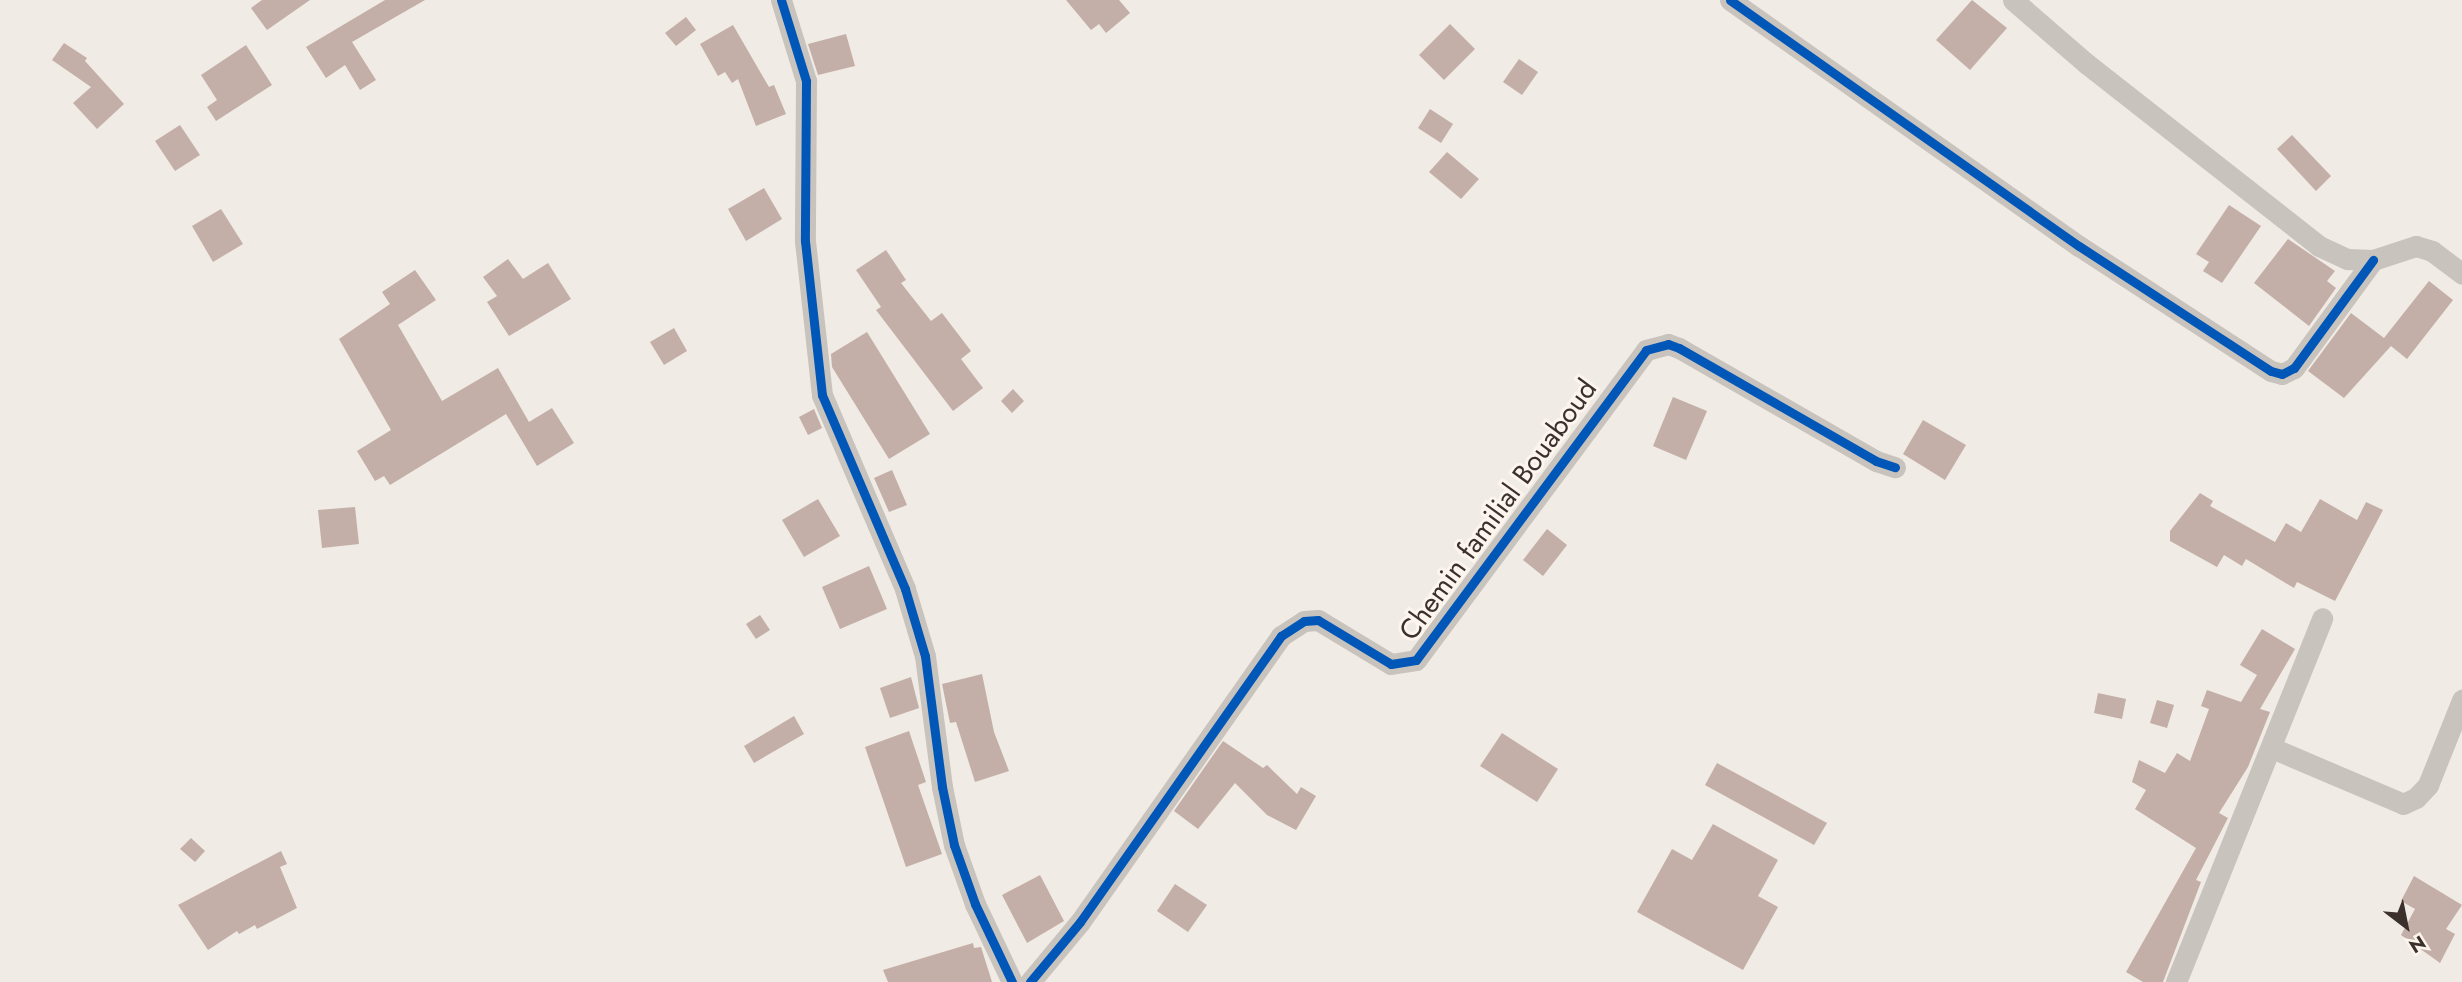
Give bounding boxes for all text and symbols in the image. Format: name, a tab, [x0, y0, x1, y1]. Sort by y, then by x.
street label: Chemin familial Bouaboud	[1392, 373, 1604, 647]
north arrow	[2371, 891, 2441, 961]
text: N	[2404, 929, 2431, 960]

